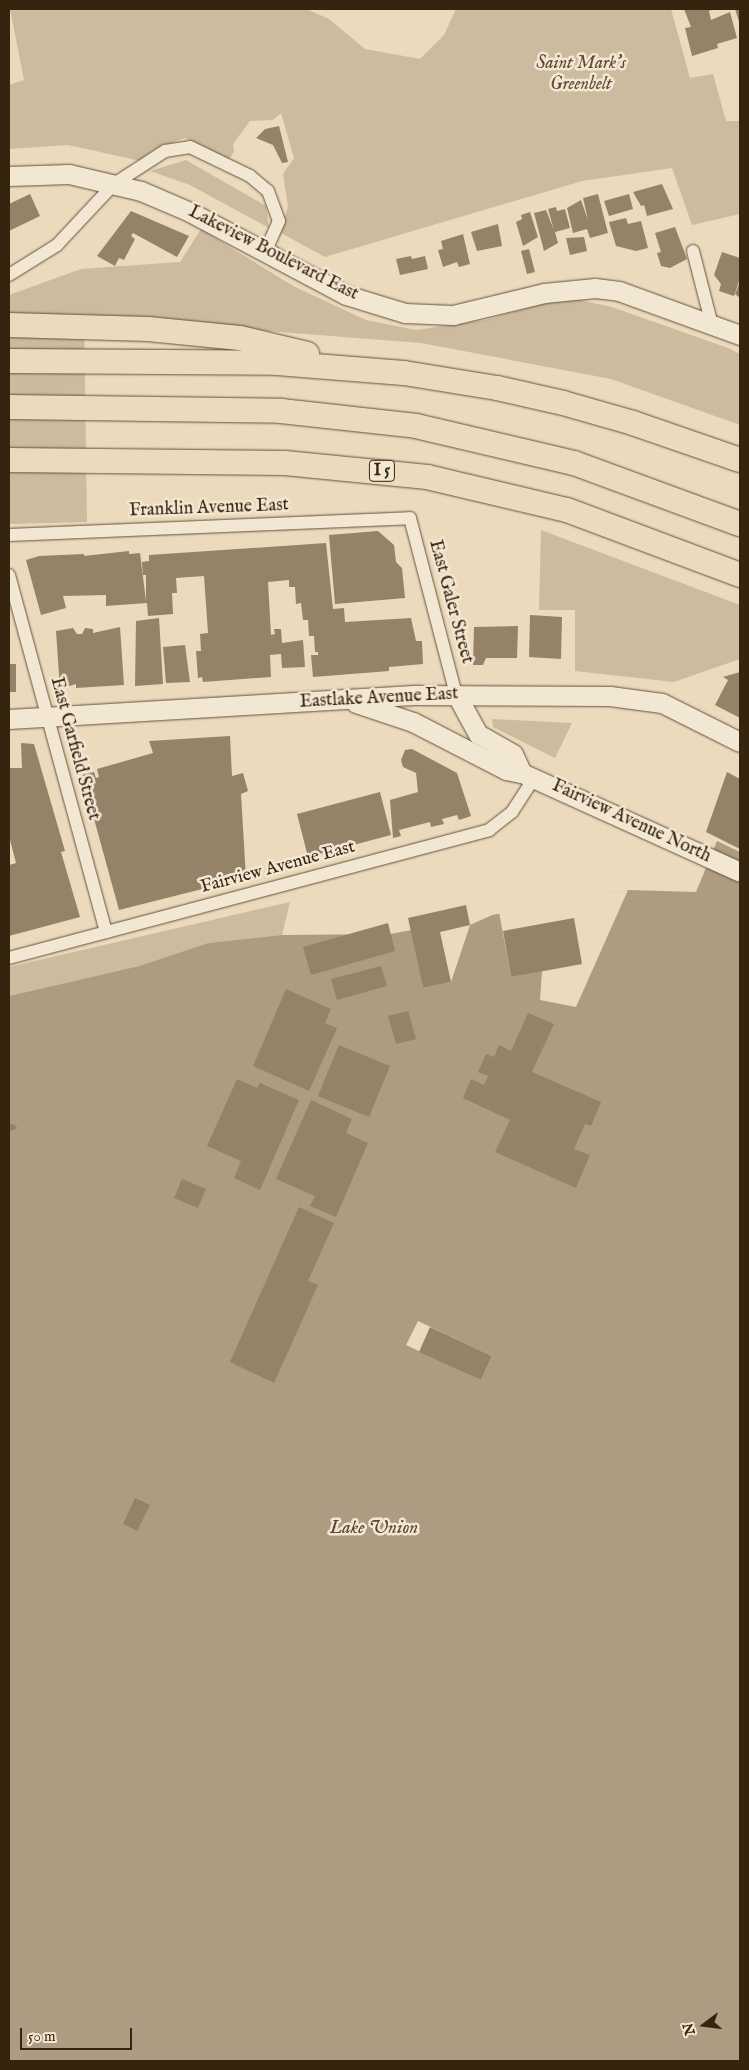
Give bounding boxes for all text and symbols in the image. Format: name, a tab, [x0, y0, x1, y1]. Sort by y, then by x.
park label: Saint Mark's Greenbelt	[536, 54, 626, 96]
street label: Lakeview Boulevard East	[184, 202, 362, 306]
road number: I 5	[368, 458, 396, 484]
street label: Franklin Avenue East	[129, 495, 289, 523]
street label: East Galer Street	[423, 538, 477, 666]
street label: East Garfield Street	[45, 675, 103, 823]
street label: Eastlake Avenue East	[299, 684, 459, 714]
street label: Fairview Avenue North	[548, 776, 714, 868]
street label: Fairview Avenue East	[199, 837, 357, 899]
water label: Lake Union	[330, 1518, 418, 1540]
north arrow	[679, 2000, 729, 2050]
scale bar	[22, 2018, 135, 2050]
text: N	[679, 2021, 700, 2037]
text: 50 m	[28, 2027, 56, 2046]

